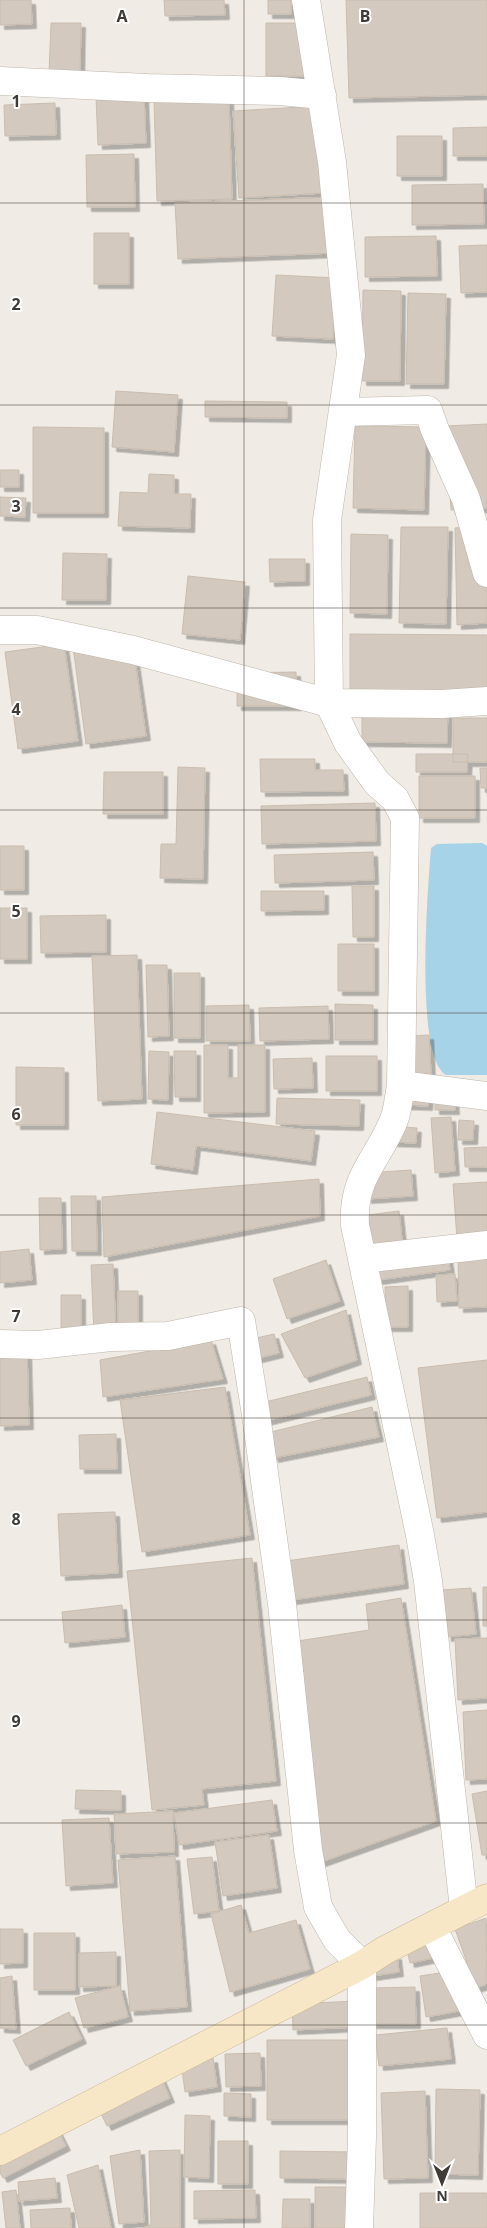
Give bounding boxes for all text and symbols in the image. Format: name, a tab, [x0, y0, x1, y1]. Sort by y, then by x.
text: A	[116, 5, 128, 27]
text: B	[360, 5, 370, 27]
text: 1	[11, 90, 21, 112]
text: 2	[11, 293, 21, 315]
text: 3	[11, 495, 21, 517]
text: 4	[11, 698, 21, 720]
text: 5	[11, 900, 21, 922]
text: 6	[11, 1103, 21, 1125]
text: 7	[11, 1305, 21, 1327]
text: 8	[11, 1508, 21, 1530]
text: 9	[11, 1710, 21, 1732]
north arrow	[417, 2158, 467, 2208]
text: N	[436, 2187, 448, 2206]

